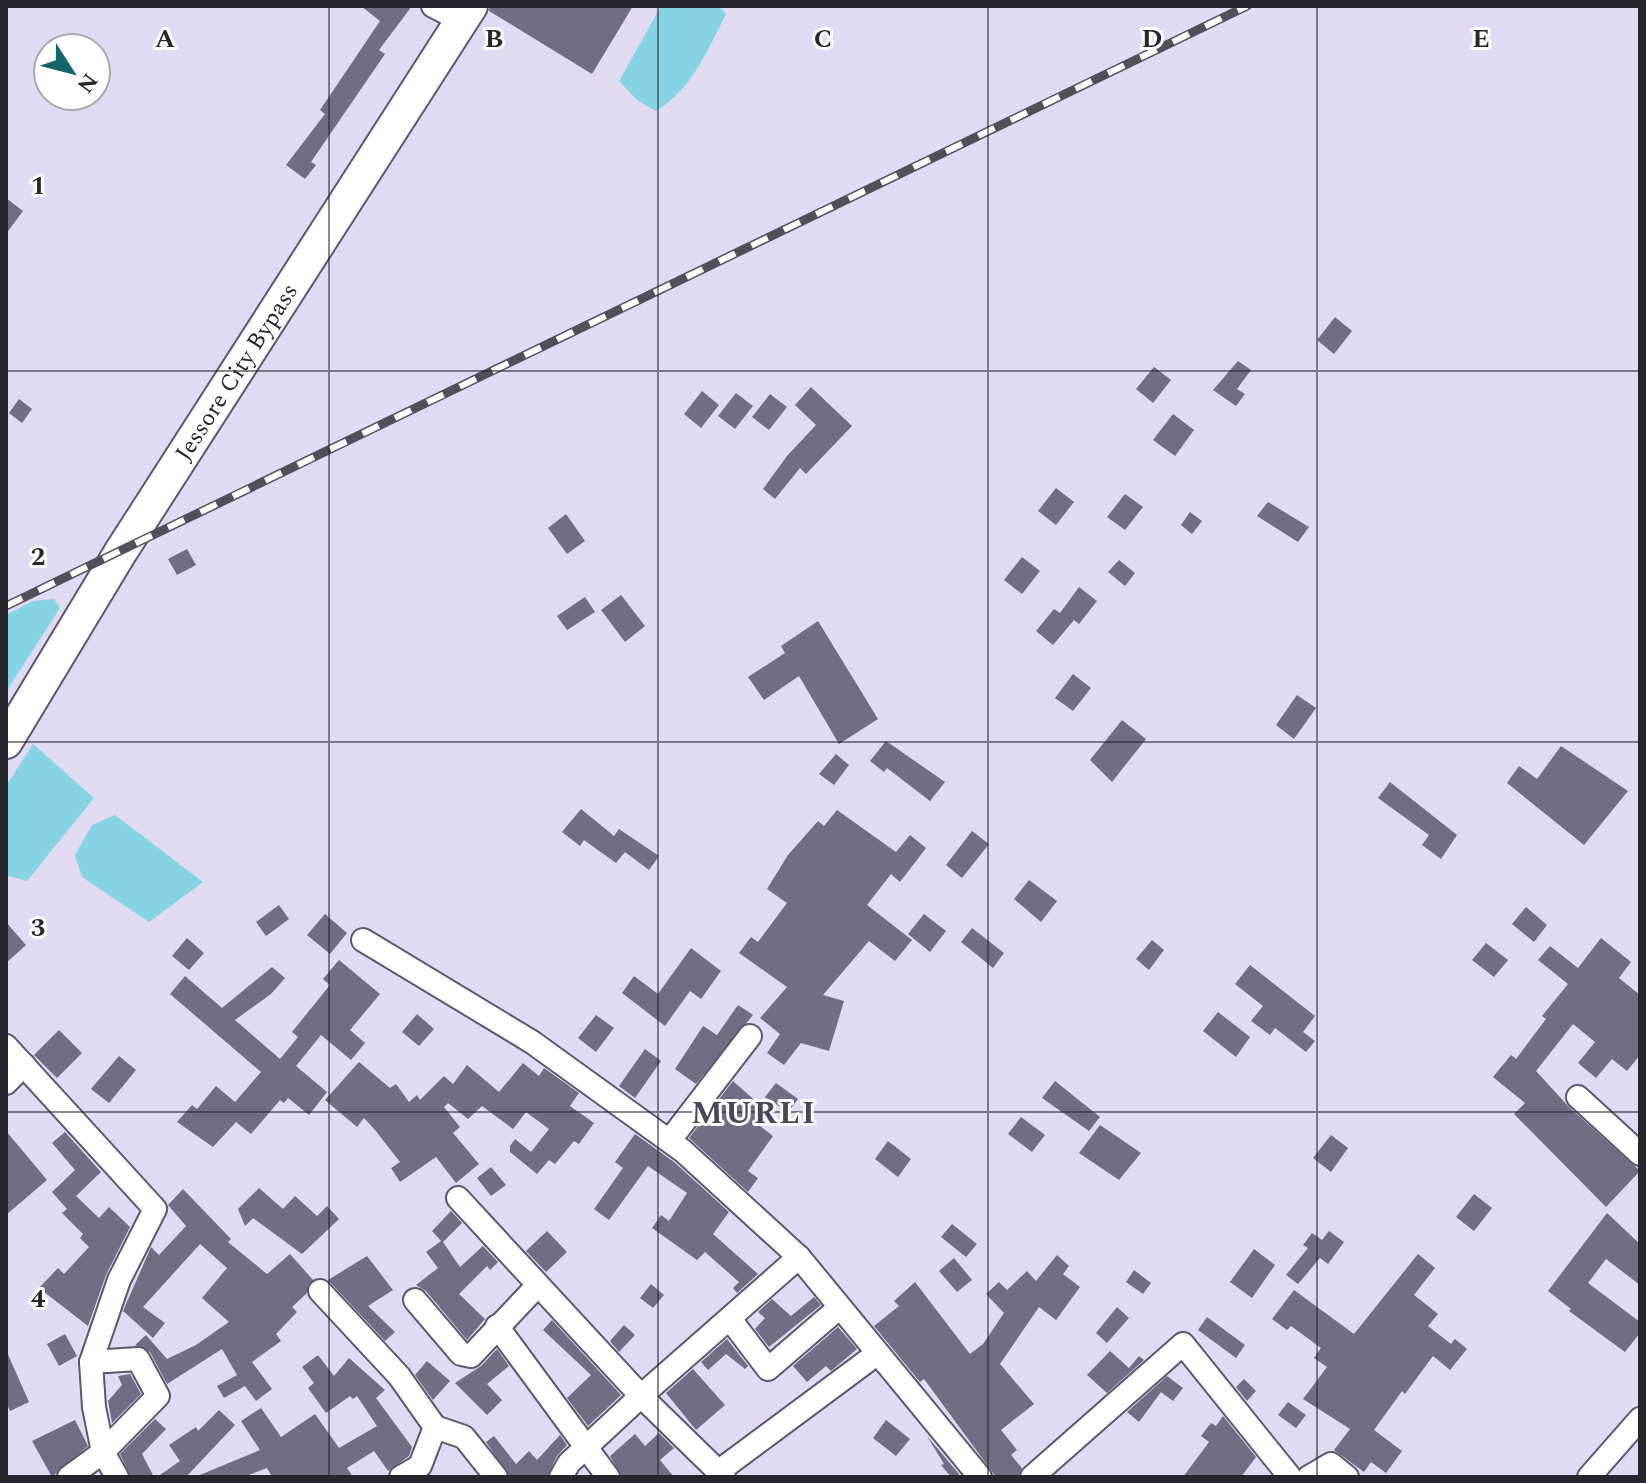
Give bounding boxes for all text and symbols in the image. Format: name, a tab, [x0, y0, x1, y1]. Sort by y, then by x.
text: A	[155, 19, 175, 59]
text: B	[485, 19, 503, 59]
text: C	[814, 19, 832, 59]
text: D	[1142, 19, 1162, 59]
text: E	[1472, 19, 1490, 59]
north arrow	[32, 32, 112, 112]
text: N	[68, 66, 106, 100]
text: 1	[31, 166, 45, 206]
street label: Jessore City Bypass	[166, 276, 308, 469]
text: 2	[31, 537, 45, 577]
text: 3	[31, 908, 45, 948]
district label: MURLI	[691, 1089, 817, 1138]
text: 4	[31, 1279, 46, 1319]

